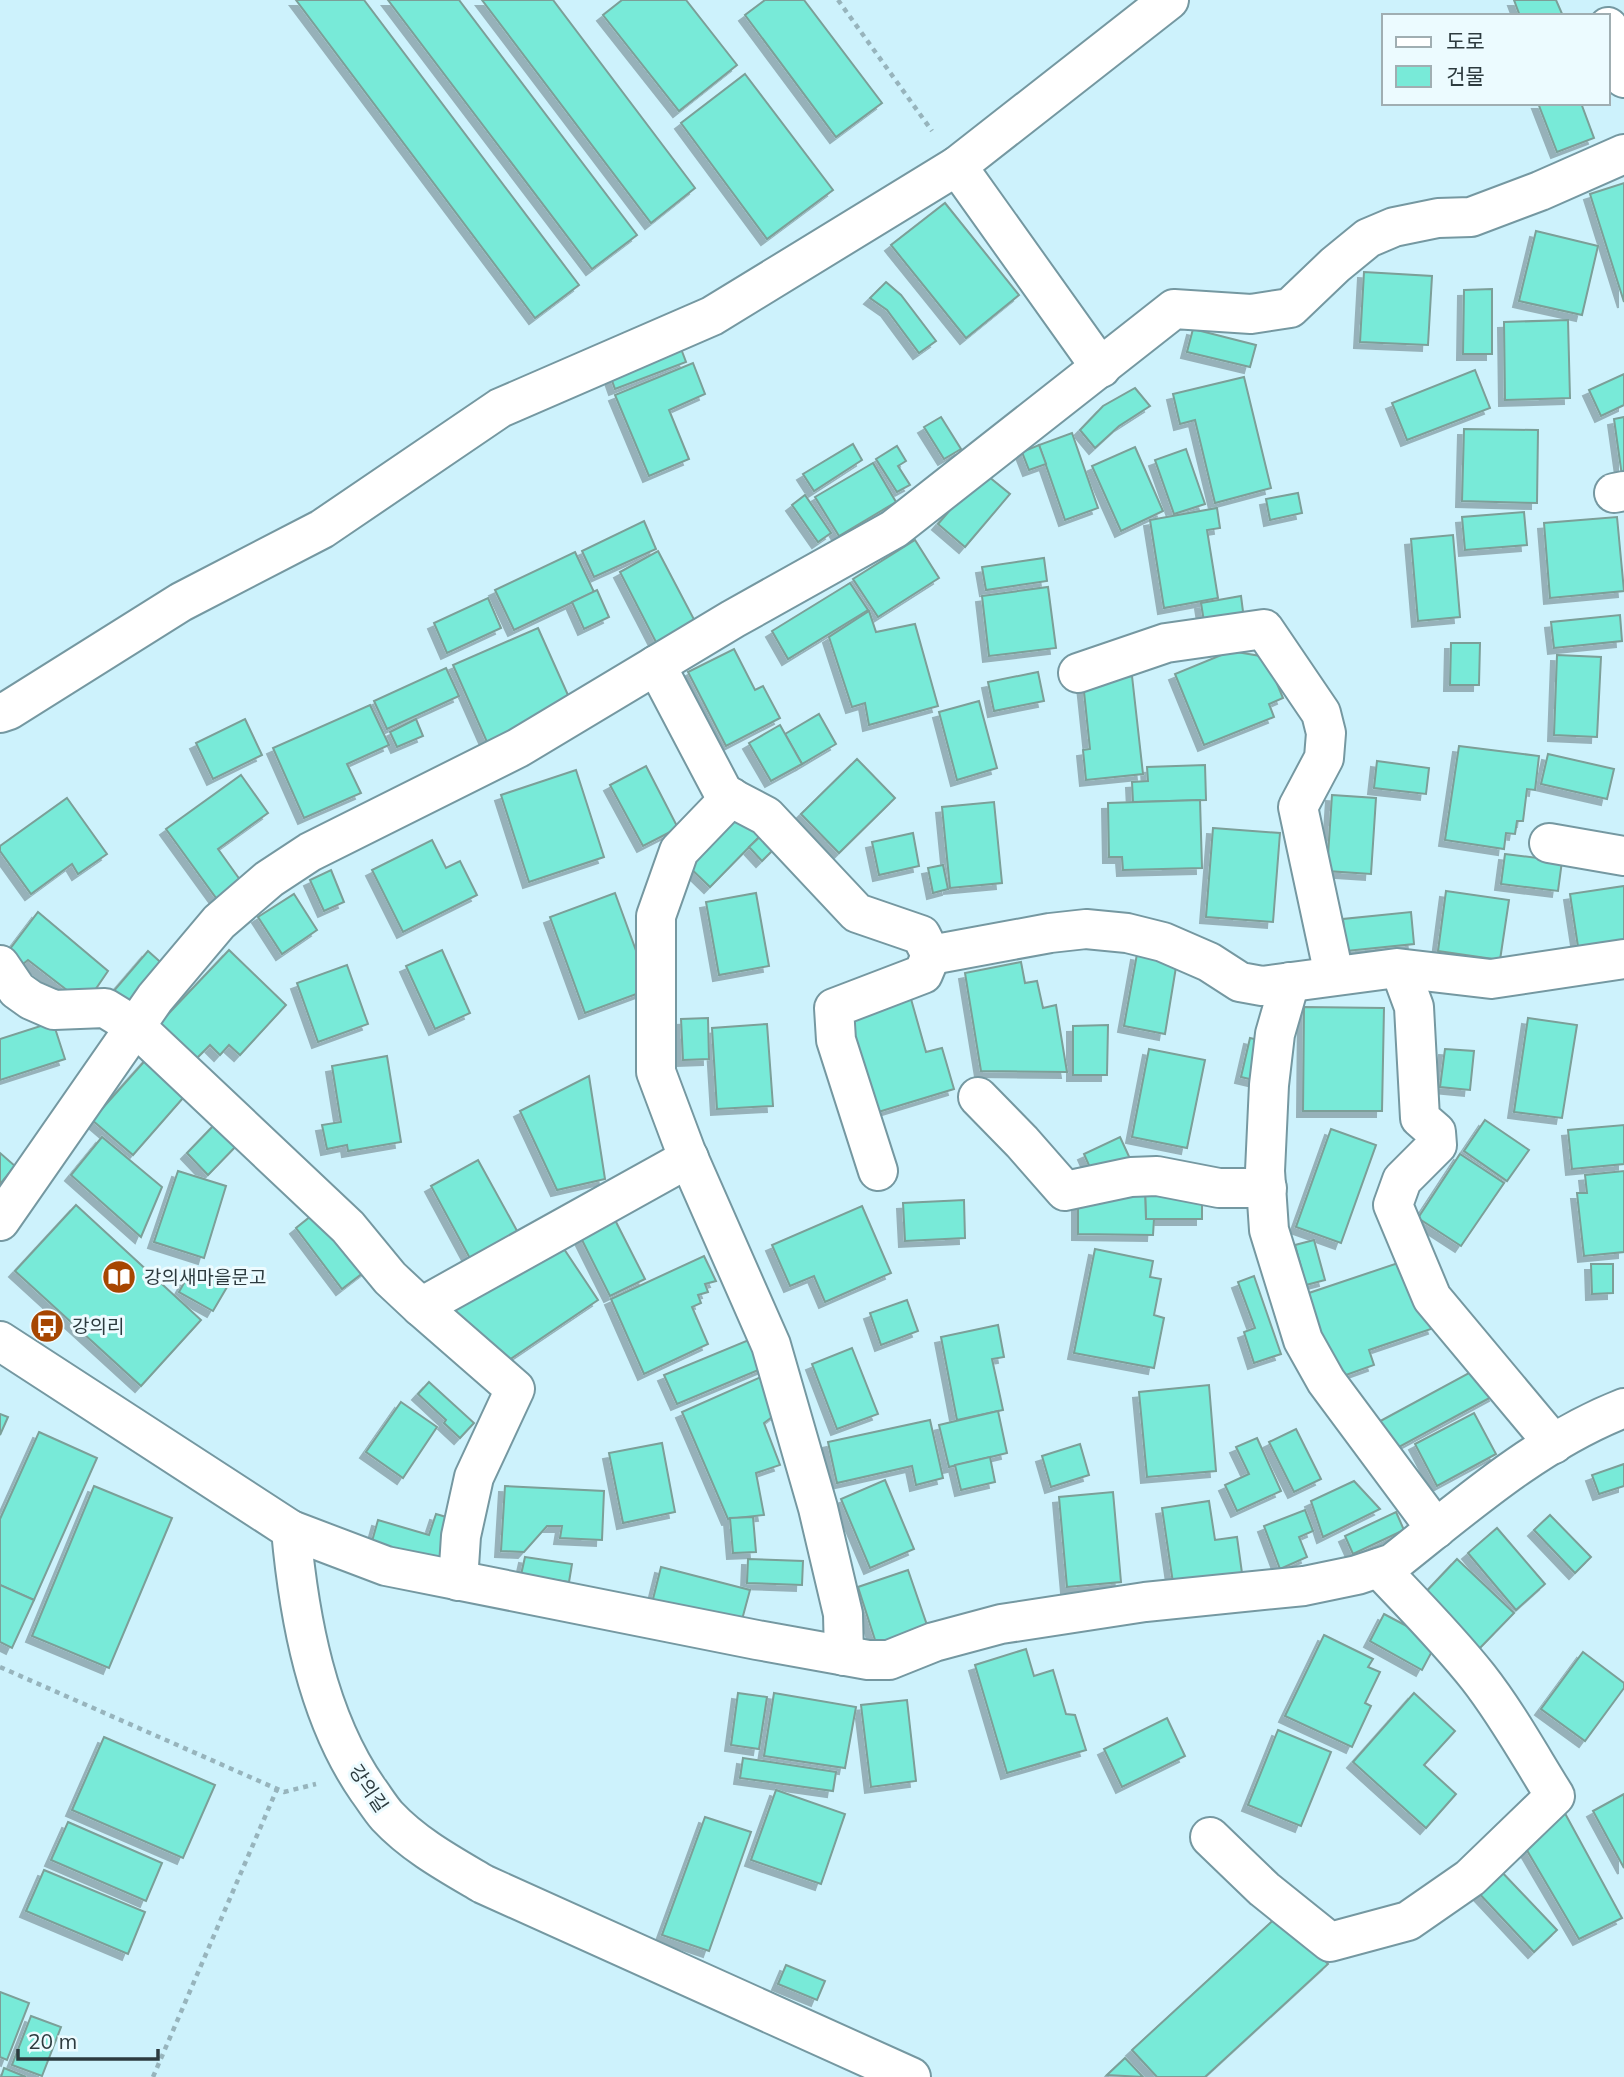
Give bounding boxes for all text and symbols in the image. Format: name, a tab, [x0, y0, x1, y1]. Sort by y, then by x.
legend	[1382, 14, 1610, 105]
text: 도로	[1446, 28, 1485, 54]
text: 건물	[1446, 63, 1485, 89]
library icon: 강의새마을문고	[100, 1258, 138, 1296]
place label: 강의새마을문고	[144, 1265, 266, 1289]
bus stop icon: 강의리	[28, 1307, 66, 1345]
place label: 강의리	[72, 1314, 124, 1338]
street label: 강의길	[344, 1760, 394, 1816]
scale bar	[18, 2018, 158, 2062]
text: 20 m	[28, 2028, 77, 2054]

